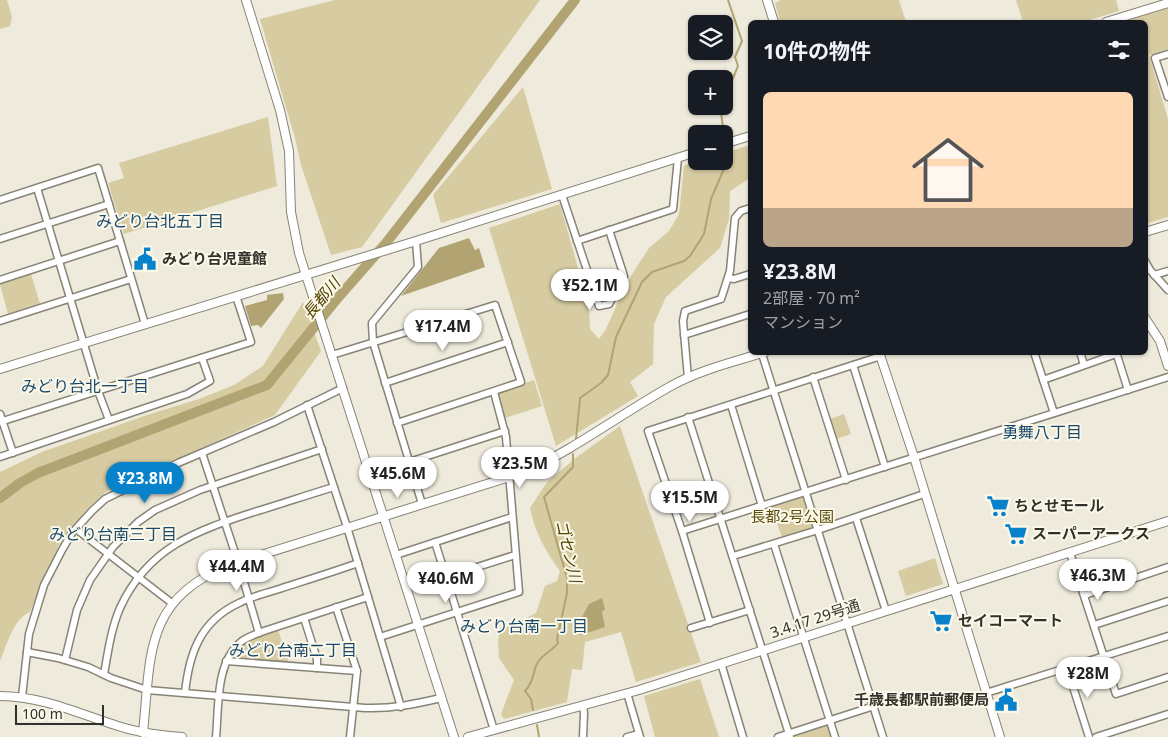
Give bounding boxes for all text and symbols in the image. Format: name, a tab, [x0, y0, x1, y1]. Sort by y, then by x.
map controls	[688, 15, 733, 170]
button: layers	[688, 15, 733, 60]
icon: filters	[1105, 36, 1133, 64]
text: 10件の物件	[763, 37, 871, 65]
button: +	[688, 70, 733, 115]
button: −	[688, 125, 733, 170]
icon: home	[903, 125, 993, 215]
district label: みどり台北五丁目	[96, 210, 224, 232]
public building icon: みどり台児童館	[132, 246, 158, 272]
place label: みどり台児童館	[162, 248, 267, 268]
text: ¥23.8M	[763, 257, 837, 285]
pin: ¥52.1M	[549, 268, 631, 311]
water label: 長都川	[297, 271, 346, 323]
text: ¥52.1M	[562, 274, 618, 296]
text: 2部屋 · 70 m²	[763, 287, 860, 309]
pin: ¥17.4M	[402, 310, 484, 352]
text: マンション	[763, 311, 843, 333]
text: ¥17.4M	[415, 315, 471, 337]
district label: みどり台北一丁目	[21, 375, 149, 397]
district label: 勇舞八丁目	[1002, 421, 1082, 443]
pin: ¥23.5M	[479, 446, 561, 489]
text: ¥23.5M	[492, 452, 548, 474]
pin: ¥45.6M	[357, 456, 439, 499]
pin: ¥23.8M	[104, 462, 186, 504]
text: ¥45.6M	[370, 462, 426, 484]
text: ¥23.8M	[117, 467, 173, 489]
pin: ¥15.5M	[649, 480, 731, 523]
text: ¥15.5M	[662, 486, 718, 508]
supermarket icon: ちとせモール	[985, 493, 1011, 519]
place label: ちとせモール	[1014, 495, 1104, 515]
park label: 長都2号公園	[750, 506, 834, 526]
water label: ゴセン川	[551, 517, 587, 587]
supermarket icon: スーパーアークス	[1003, 521, 1029, 547]
district label: みどり台南三丁目	[49, 523, 177, 545]
place label: スーパーアークス	[1032, 523, 1150, 543]
pin: ¥44.4M	[196, 550, 278, 592]
text: ¥44.4M	[209, 555, 265, 577]
pin: ¥46.3M	[1057, 558, 1139, 601]
pin: ¥40.6M	[405, 562, 487, 604]
text: ¥46.3M	[1070, 564, 1126, 586]
text: ¥40.6M	[418, 567, 474, 589]
street label: 3.4.17 29号通	[767, 594, 862, 642]
supermarket icon: セイコーマート	[928, 608, 954, 634]
place label: セイコーマート	[958, 610, 1063, 630]
district label: みどり台南一丁目	[460, 615, 588, 637]
district label: みどり台南二丁目	[229, 639, 357, 661]
pin: ¥28M	[1058, 656, 1118, 699]
text: ¥28M	[1067, 662, 1109, 684]
public building icon: 千歳長都駅前郵便局	[993, 687, 1019, 713]
place label: 千歳長都駅前郵便局	[854, 689, 989, 709]
scale bar	[15, 702, 104, 725]
text: 100 m	[22, 704, 63, 723]

